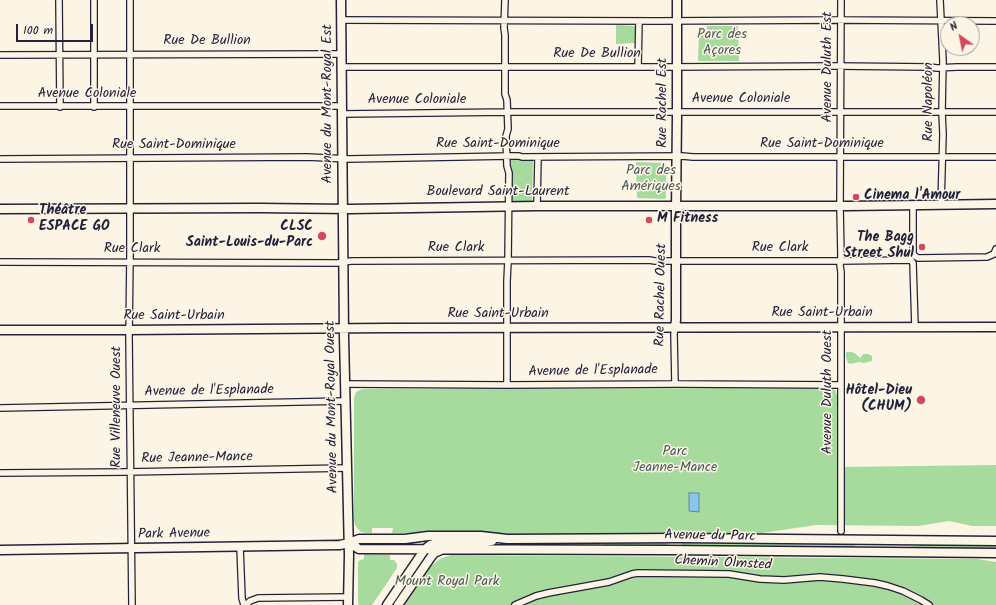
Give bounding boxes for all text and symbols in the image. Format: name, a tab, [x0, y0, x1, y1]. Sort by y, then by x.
street label: Avenue Duluth Est	[821, 12, 837, 122]
scale bar	[18, 16, 95, 42]
north arrow	[940, 16, 980, 56]
text: N	[946, 17, 962, 36]
text: 100 m	[23, 21, 53, 40]
street label: Avenue du Mont-Royal Est	[321, 24, 337, 184]
park label: Parc des Açores	[697, 28, 747, 60]
street label: Rue De Bullion	[163, 34, 251, 50]
street label: Rue De Bullion	[553, 47, 641, 63]
street label: Rue Rachel Est	[656, 58, 672, 148]
street label: Rue Napoléon	[922, 62, 938, 142]
street label: Avenue Coloniale	[38, 87, 136, 103]
street label: Avenue Coloniale	[692, 92, 790, 108]
street label: Avenue Coloniale	[368, 93, 466, 109]
street label: Rue Saint-Dominique	[436, 137, 560, 153]
street label: Rue Saint-Dominique	[760, 137, 884, 153]
street label: Rue Saint-Dominique	[112, 138, 236, 154]
park label: Parc des Amériques	[621, 164, 681, 196]
street label: Boulevard Saint-Laurent	[427, 185, 569, 201]
place label: Cinema l'Amour	[864, 189, 960, 205]
marker: Cinema l'Amour	[851, 192, 861, 202]
place label: Théâtre ESPACE GO	[39, 204, 110, 236]
place label: M Fitness	[657, 212, 718, 228]
marker: Théâtre ESPACE GO	[26, 215, 36, 225]
marker: M Fitness	[644, 215, 654, 225]
place label: CLSC Saint-Louis-du-Parc	[186, 220, 313, 252]
marker: CLSC Saint-Louis-du-Parc	[316, 230, 328, 242]
place label: The Bagg Street Shul	[843, 231, 914, 264]
street label: Rue Clark	[428, 241, 484, 257]
street label: Rue Clark	[752, 241, 808, 257]
street label: Rue Clark	[104, 242, 160, 258]
marker: The Bagg Street Shul	[917, 242, 927, 252]
street label: Rue Rachel Ouest	[653, 243, 671, 347]
street label: Rue Saint-Urbain	[771, 306, 873, 322]
street label: Rue Saint-Urbain	[447, 307, 549, 323]
street label: Rue Saint-Urbain	[123, 309, 225, 325]
street label: Avenue du Mont-Royal Ouest	[323, 321, 343, 493]
street label: Avenue Duluth Ouest	[821, 330, 837, 454]
street label: Rue Villeneuve Ouest	[110, 346, 126, 468]
street label: Avenue de l'Esplanade	[528, 362, 658, 382]
street label: Avenue de l'Esplanade	[144, 382, 274, 402]
place label: Hôtel-Dieu (CHUM)	[846, 384, 912, 416]
marker: Hôtel-Dieu (CHUM)	[915, 394, 927, 406]
park label: Parc Jeanne-Mance	[633, 445, 717, 478]
street label: Rue Jeanne-Mance	[141, 450, 253, 468]
street label: Park Avenue	[138, 526, 210, 544]
street label: Avenue du Parc	[664, 528, 756, 546]
street label: Chemin Olmsted	[674, 553, 772, 575]
park label: Mount Royal Park	[395, 575, 499, 591]

